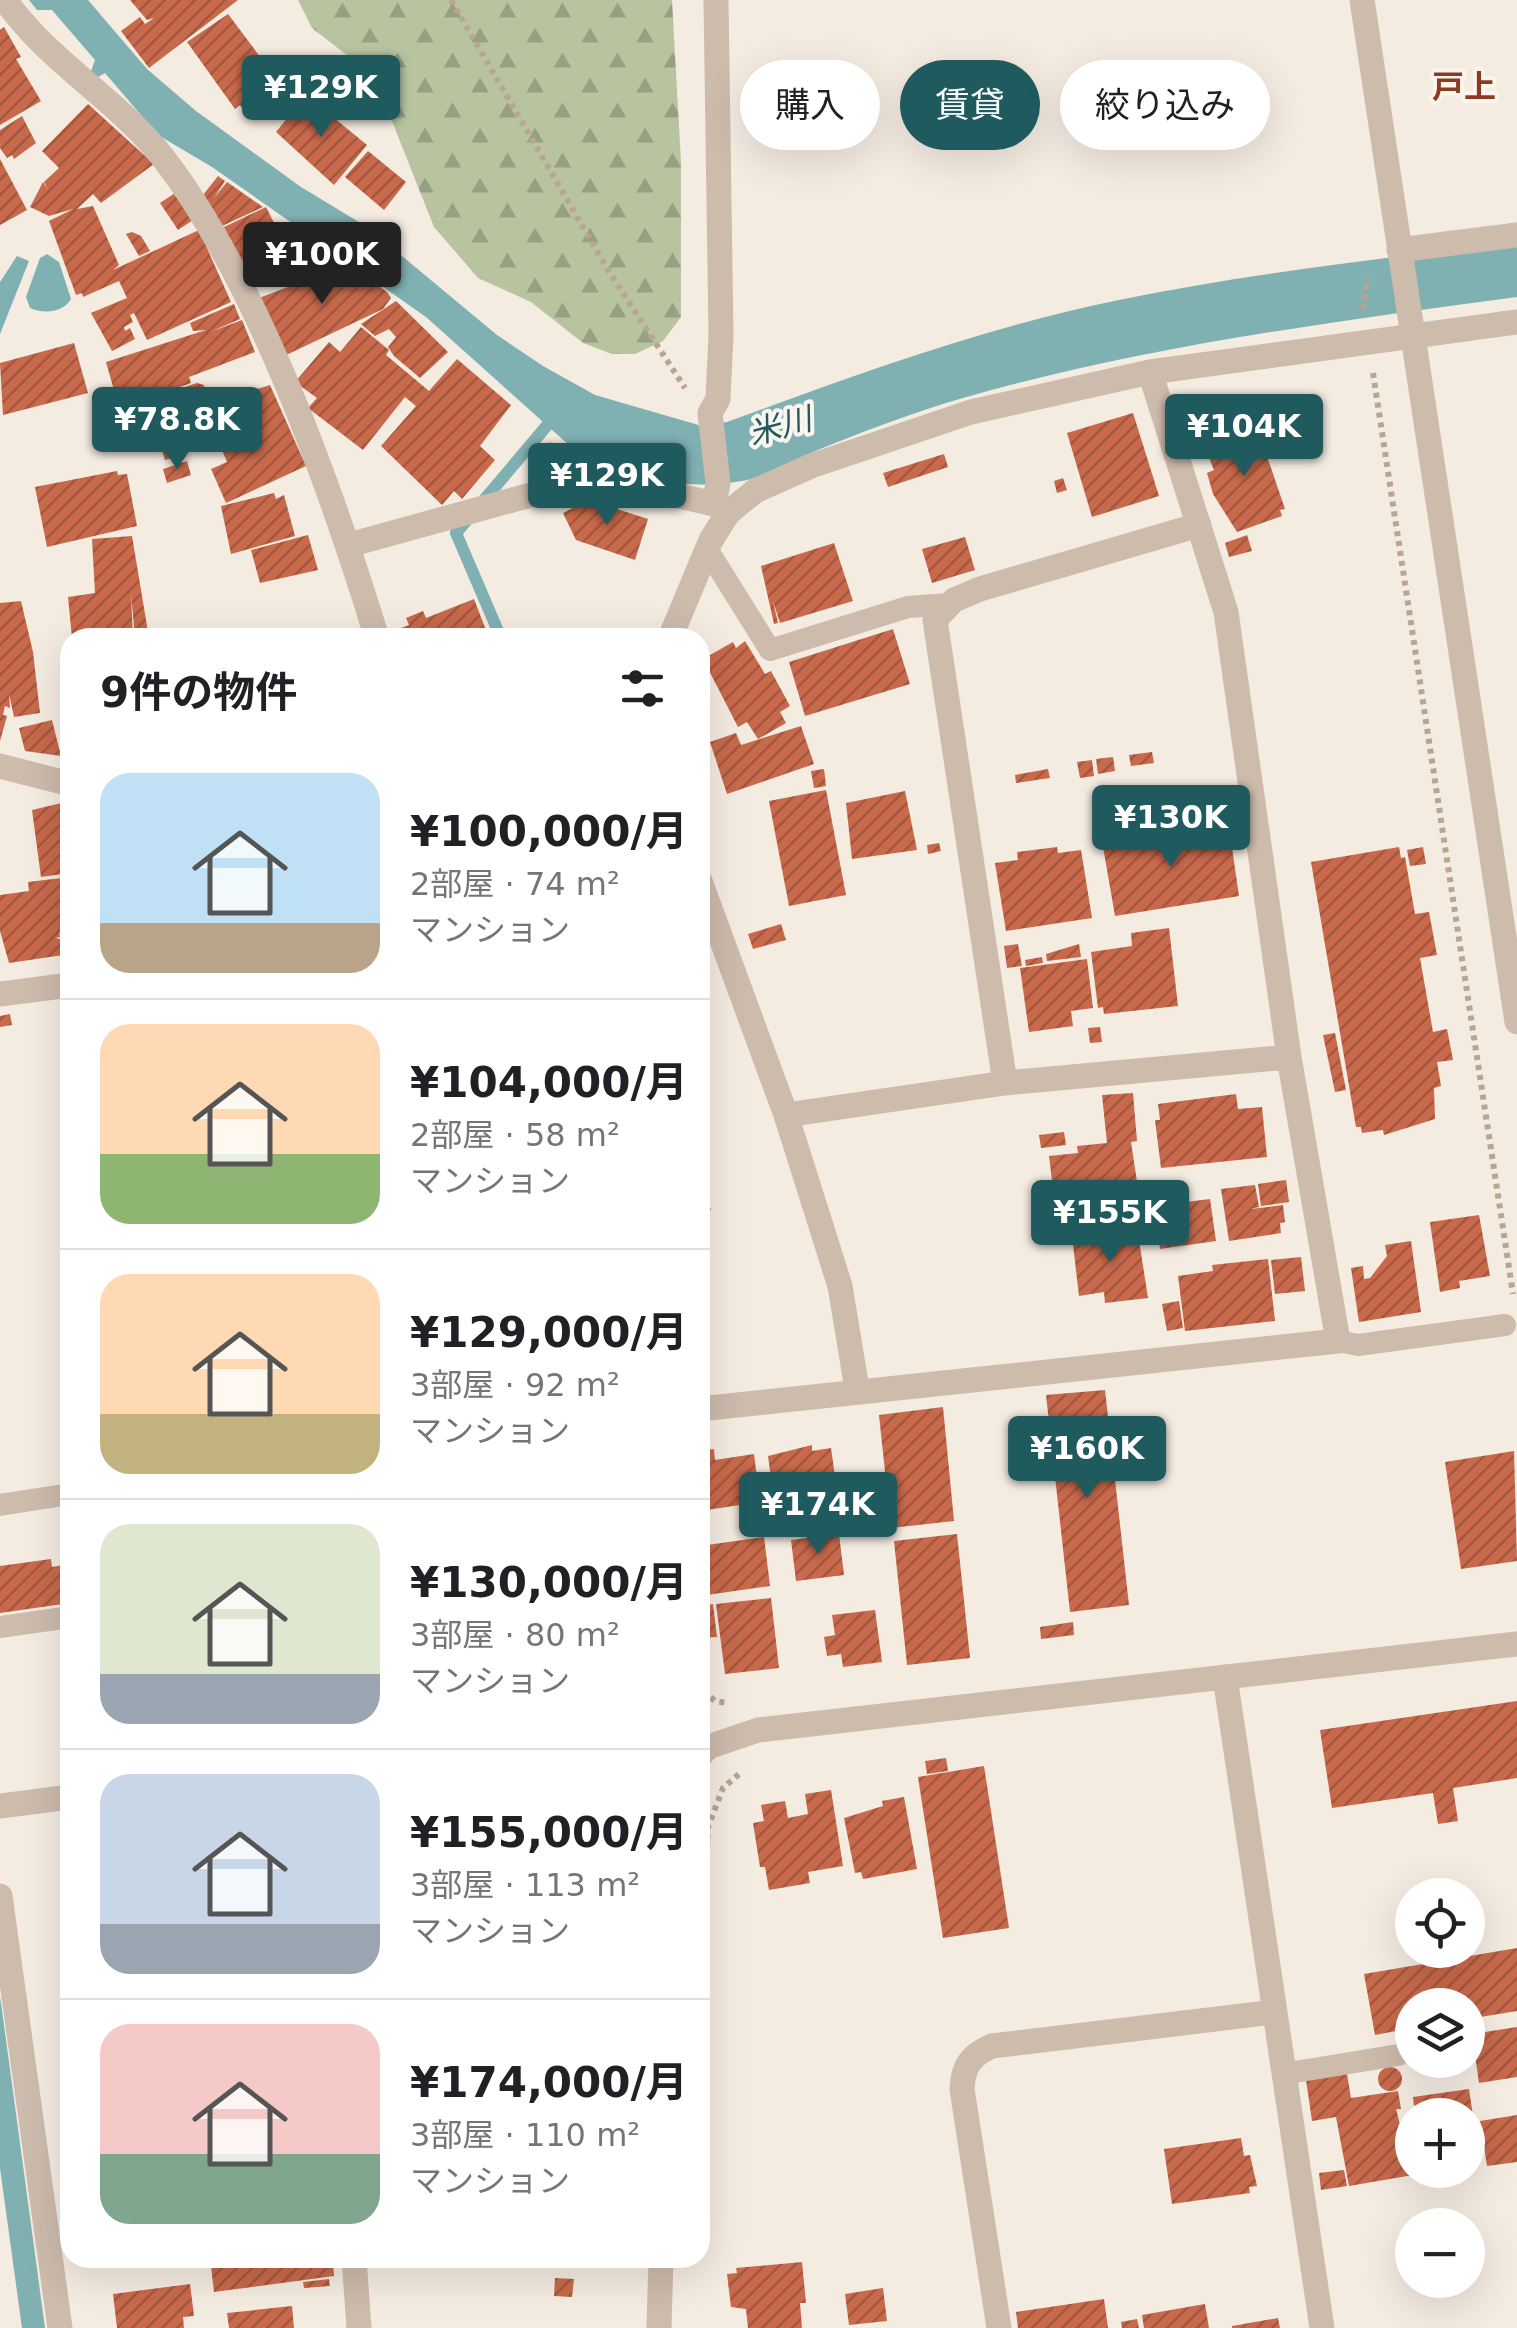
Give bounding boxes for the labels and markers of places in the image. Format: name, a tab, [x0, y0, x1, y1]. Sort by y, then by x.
pin: ¥129K	[251, 55, 391, 140]
pin: ¥100K	[252, 222, 392, 307]
pin: ¥78.8K	[96, 387, 258, 472]
pin: ¥104K	[1174, 394, 1314, 479]
pin: ¥129K	[537, 443, 677, 528]
pin: ¥130K	[1101, 785, 1241, 870]
pin: ¥155K	[1040, 1180, 1180, 1265]
pin: ¥160K	[1017, 1416, 1157, 1501]
pin: ¥174K	[748, 1472, 888, 1557]

